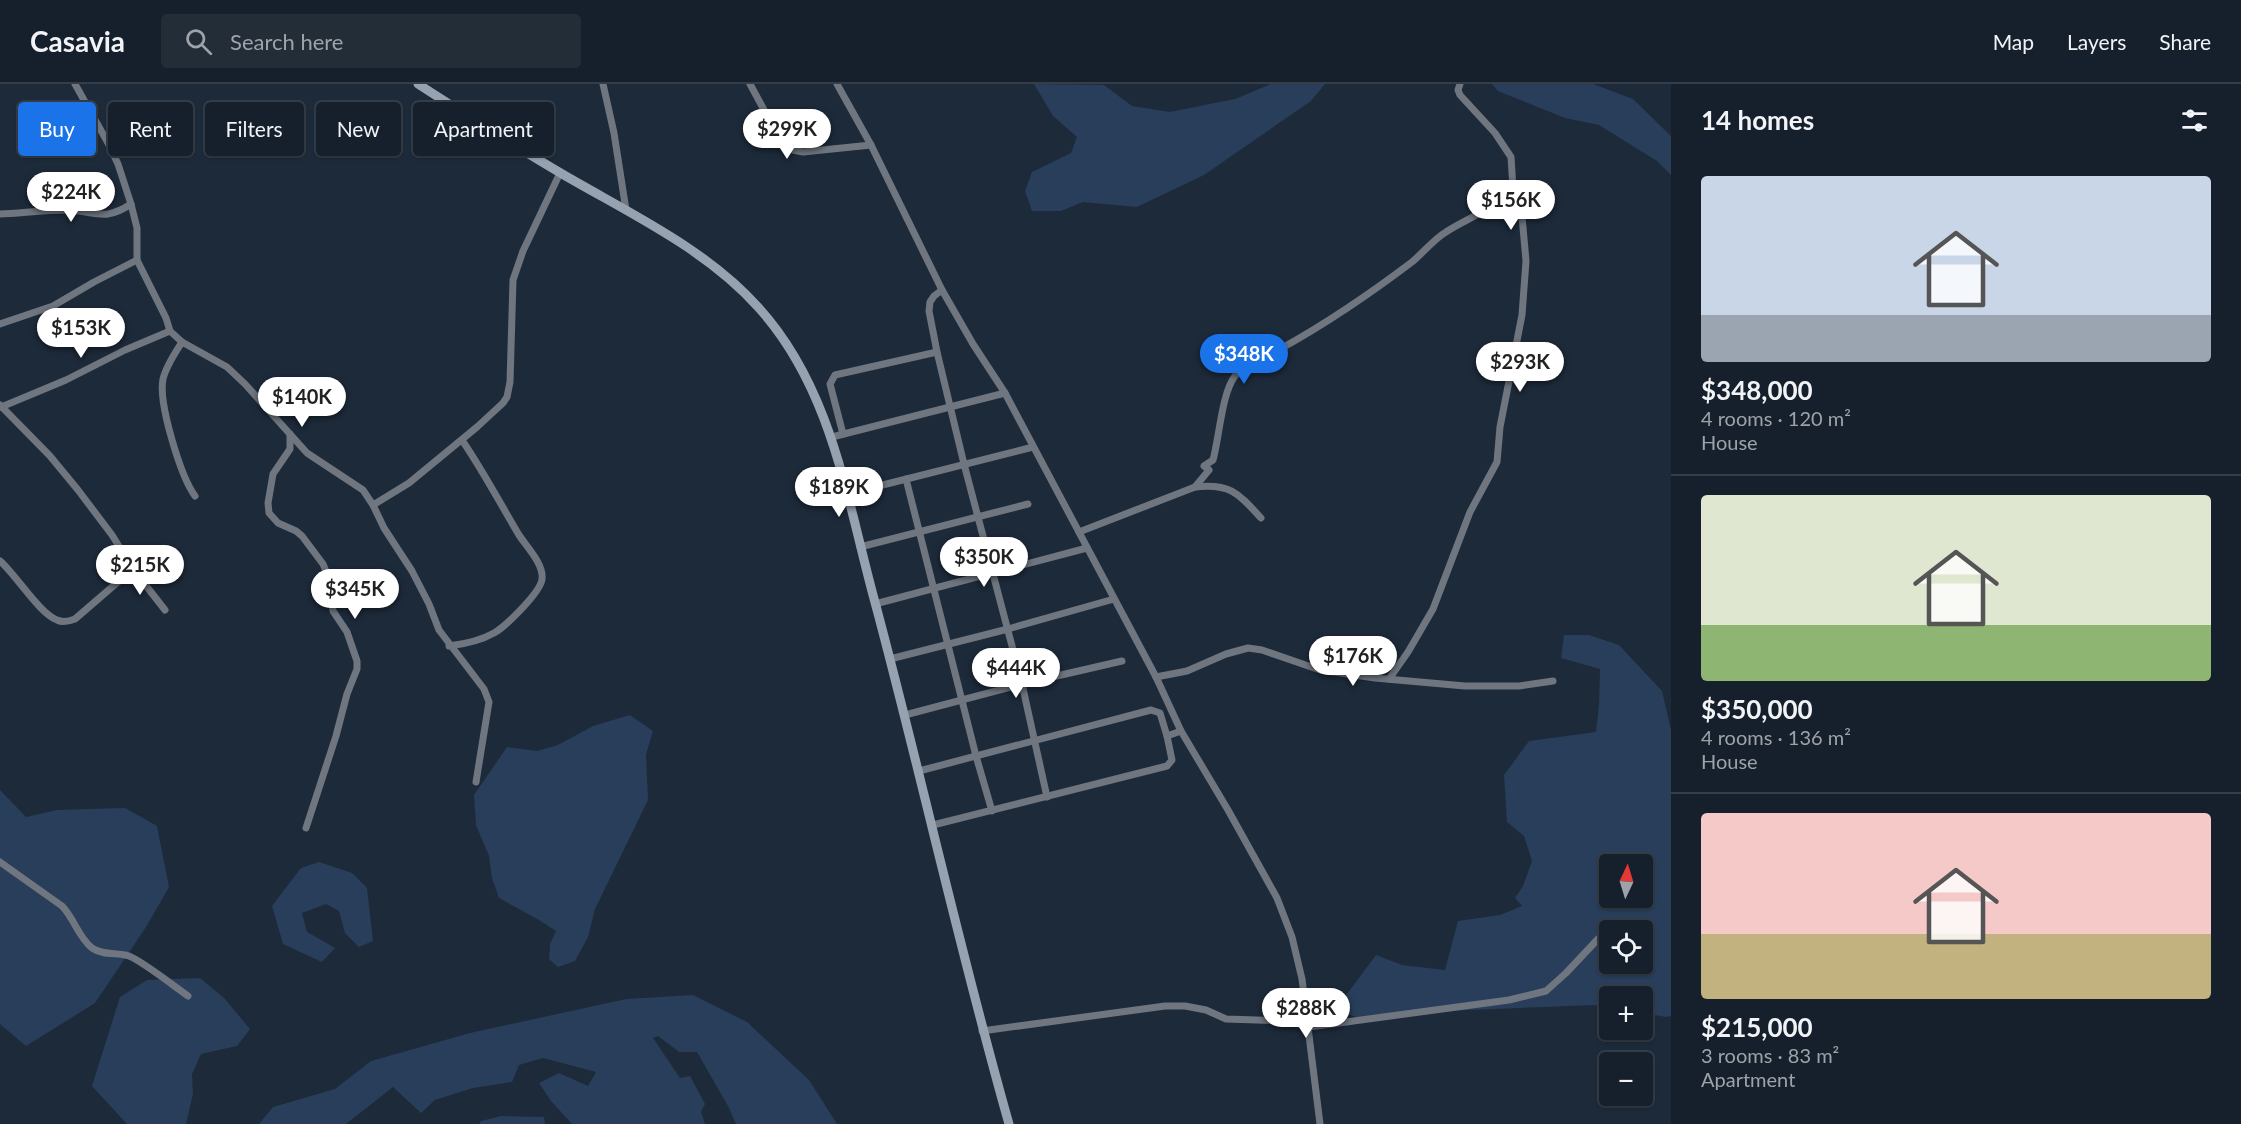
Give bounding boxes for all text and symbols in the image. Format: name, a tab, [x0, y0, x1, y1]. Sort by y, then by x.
search box	[161, 14, 581, 68]
text: Casavia	[30, 24, 125, 58]
icon: search	[182, 25, 215, 58]
text: Search here	[230, 28, 344, 55]
text: Map	[1993, 29, 2034, 54]
text: Layers	[2067, 29, 2126, 54]
text: Share	[2159, 29, 2211, 54]
chip: Buy	[18, 102, 96, 156]
chip: Rent	[108, 102, 193, 156]
chip: Filters	[205, 102, 304, 156]
chip: New	[316, 102, 401, 156]
chip: Apartment	[413, 102, 554, 156]
text: 14 homes	[1701, 104, 1814, 136]
icon: filters	[2178, 104, 2211, 137]
pin: $299K	[745, 109, 829, 160]
text: $299K	[757, 116, 817, 140]
pin: $224K	[29, 172, 113, 223]
text: $224K	[41, 179, 101, 203]
pin: $156K	[1469, 180, 1553, 231]
text: $156K	[1481, 187, 1541, 211]
icon: home	[1902, 215, 2010, 323]
pin: $153K	[39, 308, 123, 359]
text: $153K	[51, 315, 111, 339]
pin: $348K	[1202, 334, 1286, 385]
text: $348K	[1214, 341, 1274, 365]
pin: $293K	[1478, 342, 1562, 393]
text: $293K	[1490, 349, 1550, 373]
text: $348,000	[1701, 374, 1813, 406]
pin: $140K	[260, 377, 344, 428]
text: $140K	[272, 384, 332, 408]
text: 4 rooms · 120 m²	[1701, 406, 1851, 430]
text: House	[1701, 430, 1758, 454]
pin: $189K	[797, 467, 881, 518]
text: $189K	[809, 474, 869, 498]
icon: home	[1902, 534, 2010, 642]
pin: $350K	[942, 537, 1026, 588]
text: $350K	[954, 544, 1014, 568]
pin: $215K	[98, 545, 182, 596]
text: $215K	[110, 552, 170, 576]
pin: $345K	[313, 569, 397, 620]
text: $345K	[325, 576, 385, 600]
pin: $176K	[1311, 636, 1395, 687]
text: $176K	[1323, 643, 1383, 667]
pin: $444K	[974, 648, 1058, 699]
text: $444K	[986, 655, 1046, 679]
text: $350,000	[1701, 693, 1813, 725]
text: 4 rooms · 136 m²	[1701, 725, 1851, 749]
text: House	[1701, 749, 1758, 773]
icon: home	[1902, 852, 2010, 960]
north arrow	[1599, 854, 1653, 908]
map controls	[1599, 854, 1653, 1106]
button: locate	[1599, 920, 1653, 974]
button: +	[1599, 986, 1653, 1040]
pin: $288K	[1264, 988, 1348, 1039]
text: $288K	[1276, 995, 1336, 1019]
text: $215,000	[1701, 1011, 1813, 1043]
text: 3 rooms · 83 m²	[1701, 1043, 1839, 1067]
button: −	[1599, 1052, 1653, 1106]
text: Apartment	[1701, 1067, 1795, 1091]

